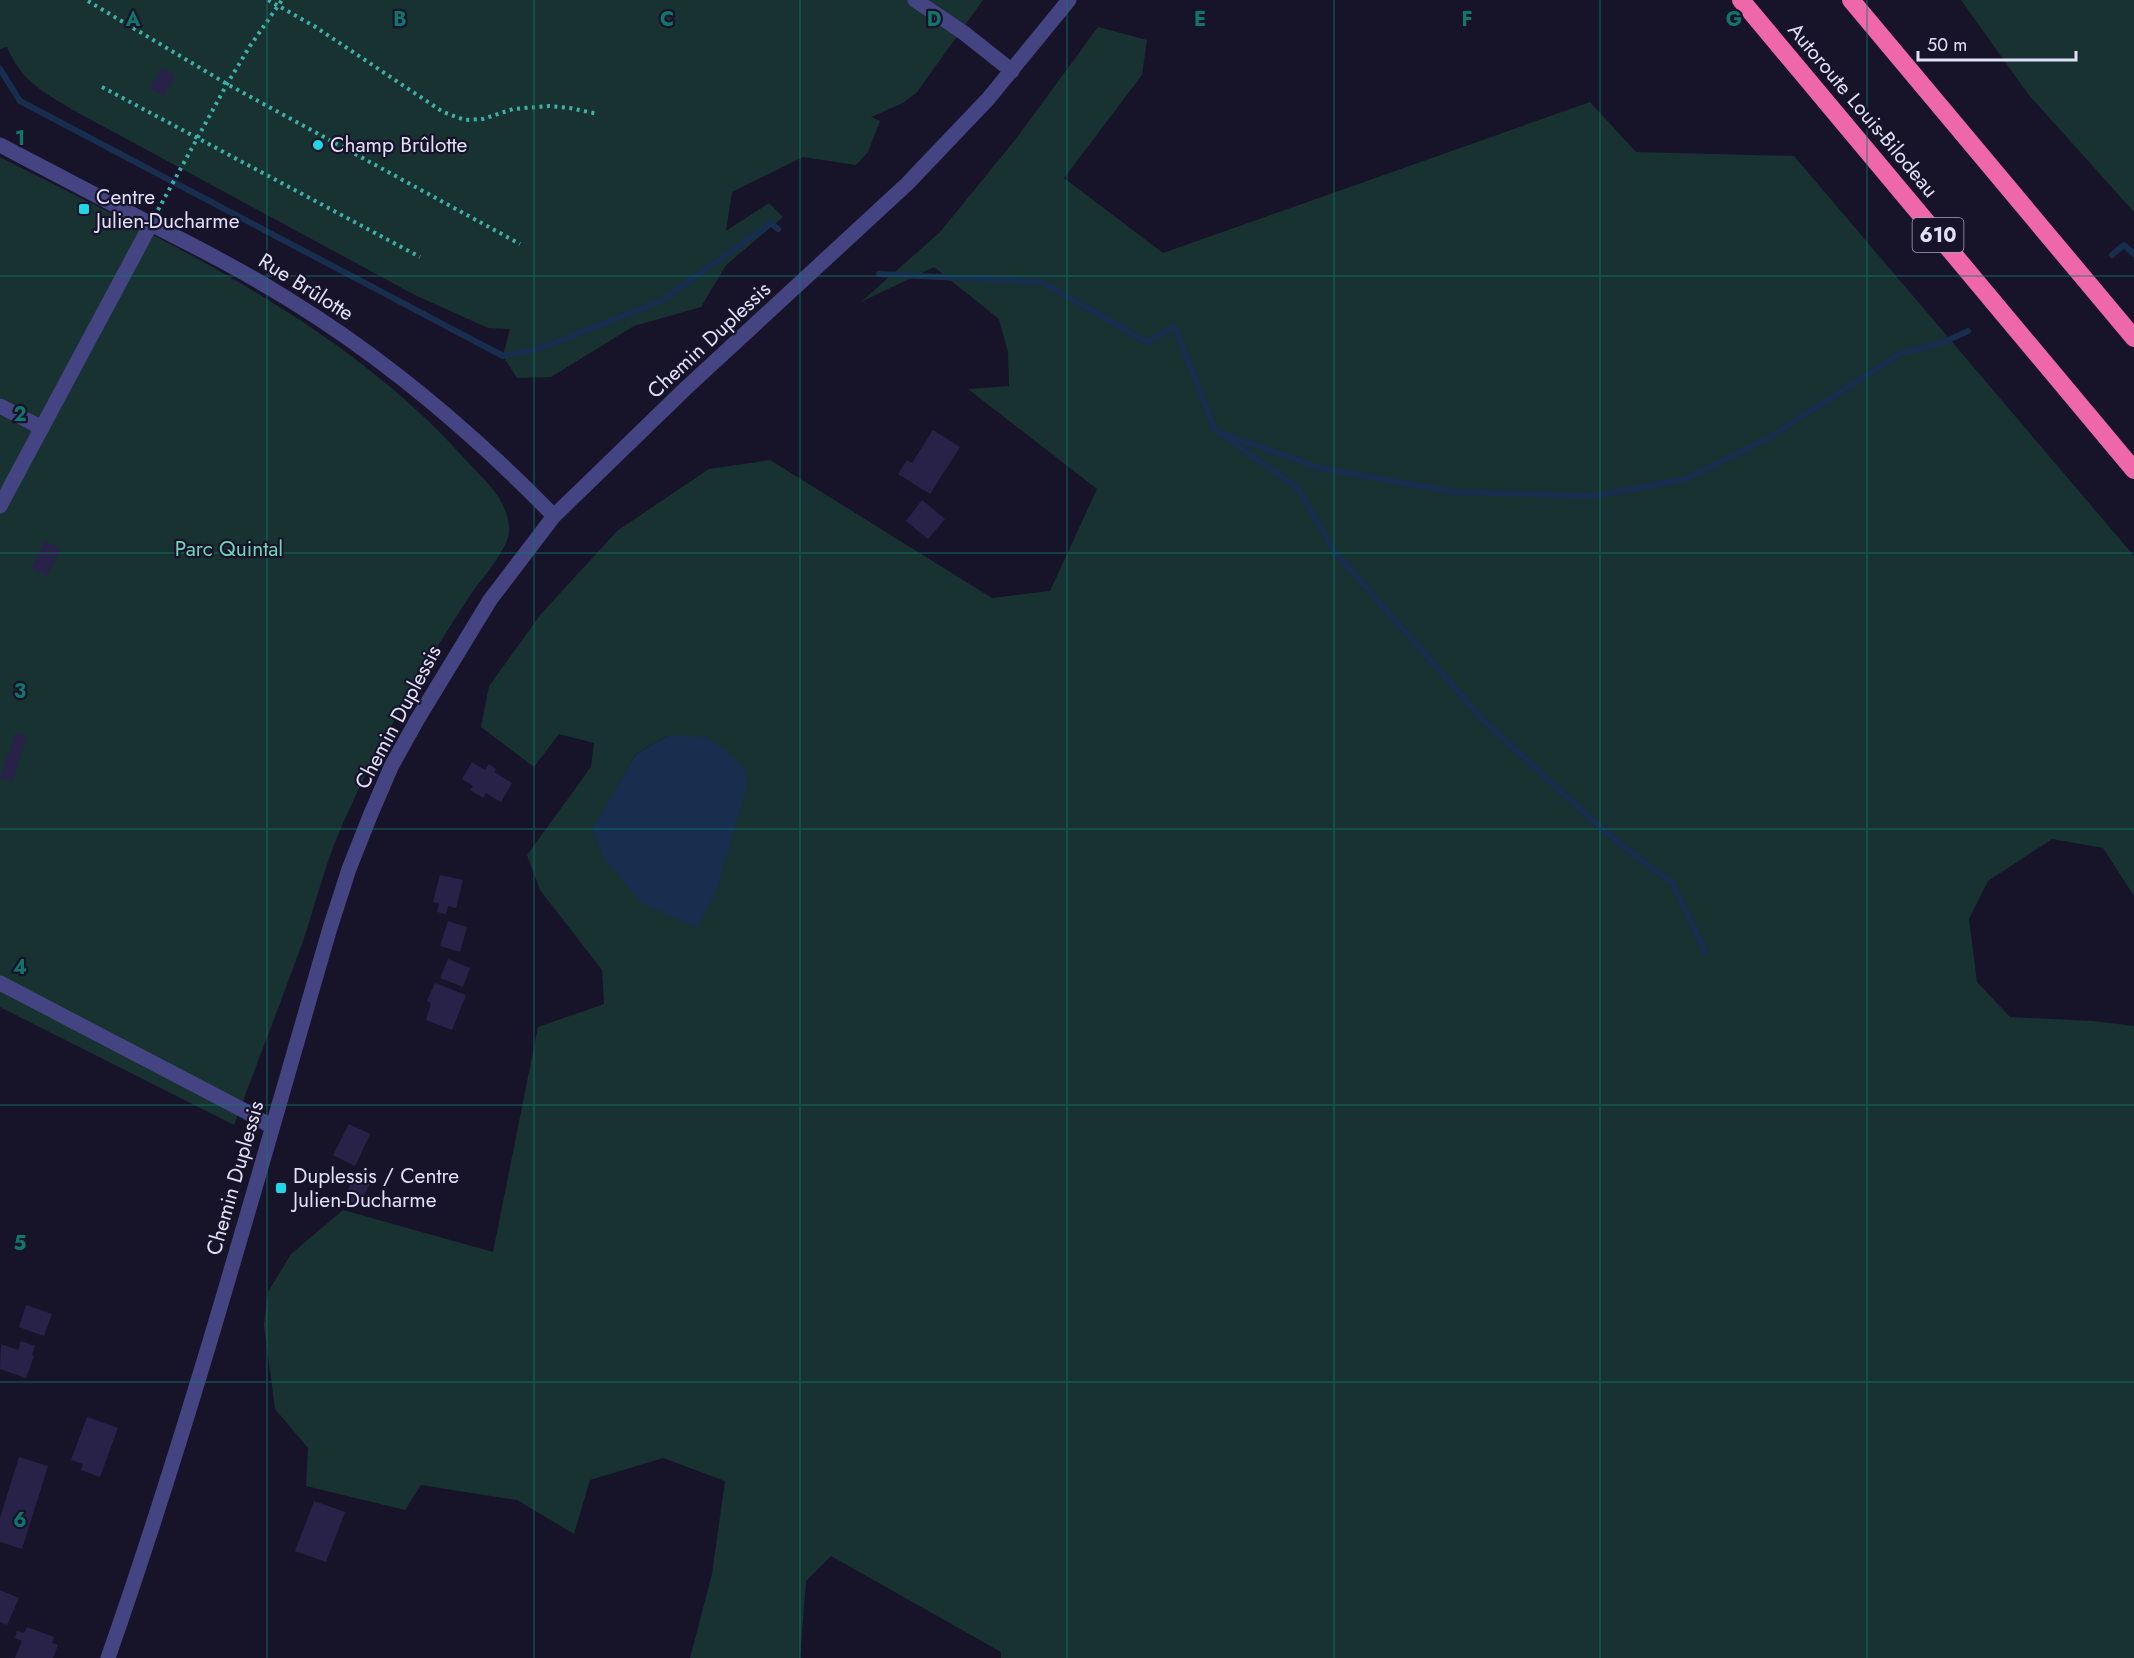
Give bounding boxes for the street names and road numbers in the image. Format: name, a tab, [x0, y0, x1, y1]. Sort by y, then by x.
street label: Autoroute Louis-Bilodeau	[1781, 16, 1945, 204]
road number: 610	[1912, 218, 1964, 252]
street label: Rue Brûlotte	[253, 246, 359, 328]
street label: Chemin Duplessis	[641, 275, 777, 405]
street label: Chemin Duplessis	[347, 640, 449, 794]
street label: Chemin Duplessis	[199, 1097, 271, 1259]

